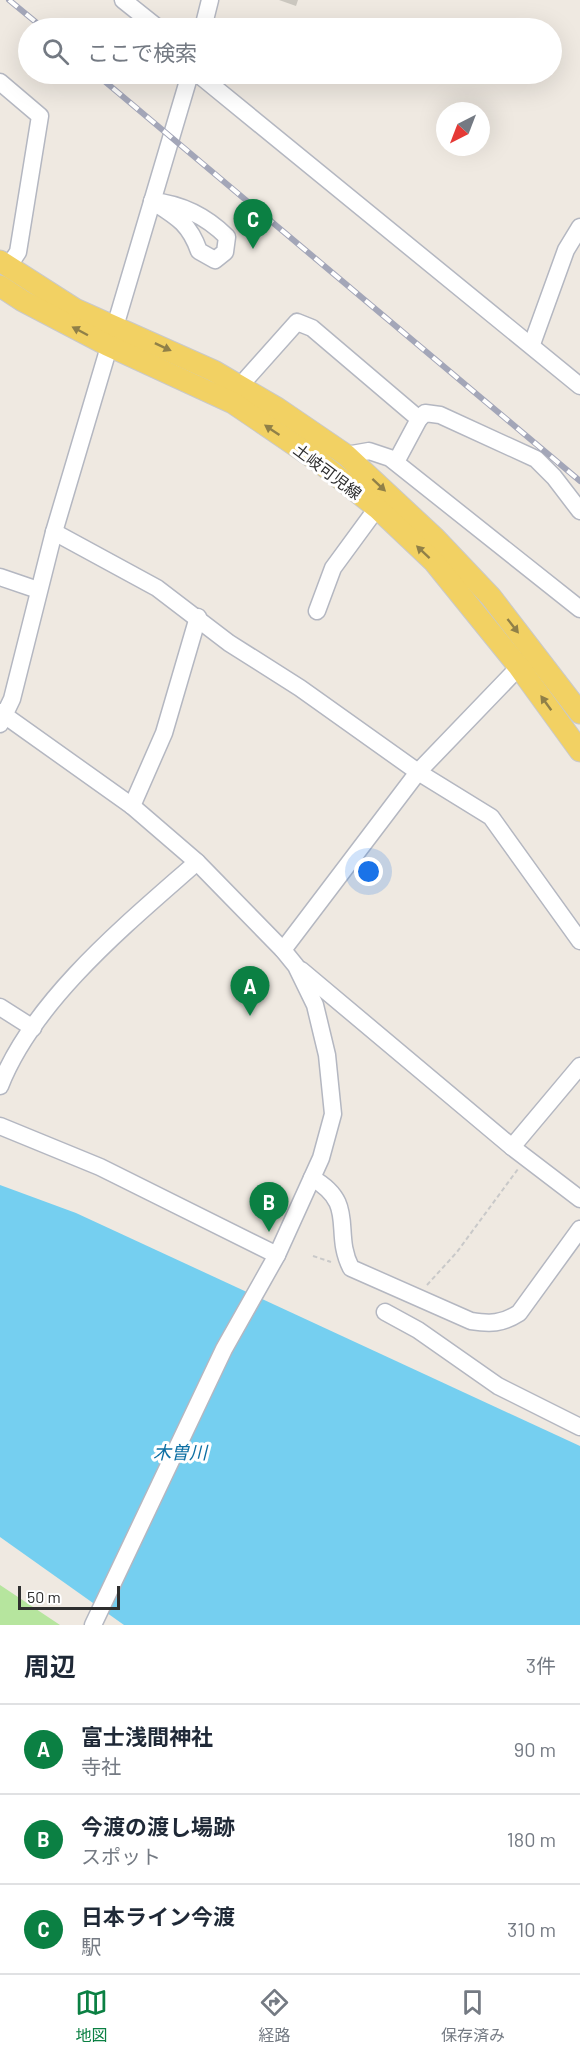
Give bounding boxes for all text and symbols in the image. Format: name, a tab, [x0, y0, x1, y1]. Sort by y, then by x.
search box	[18, 18, 562, 84]
icon: search	[39, 35, 72, 68]
text: ここで検索	[87, 39, 197, 65]
north arrow	[436, 102, 490, 156]
pin: C	[234, 200, 272, 249]
one-way arrow	[71, 326, 88, 336]
one-way arrow	[154, 342, 171, 351]
one-way arrow	[264, 424, 280, 436]
street label: 土岐可児線	[290, 439, 366, 503]
one-way arrow	[371, 478, 386, 492]
one-way arrow	[416, 545, 431, 559]
one-way arrow	[507, 618, 520, 634]
one-way arrow	[540, 696, 552, 712]
your location	[354, 857, 383, 886]
pin: A	[230, 966, 270, 1016]
pin: B	[250, 1182, 288, 1232]
water label: 木曽川	[153, 1441, 209, 1463]
scale bar	[18, 1583, 120, 1610]
text: 50 m	[27, 1587, 61, 1606]
text: 周辺	[24, 1650, 76, 1681]
text: 3件	[526, 1653, 556, 1677]
text: 富士浅間神社	[81, 1723, 213, 1749]
text: A	[37, 1737, 50, 1761]
text: 90 m	[514, 1737, 556, 1761]
text: 寺社	[81, 1754, 121, 1778]
text: 今渡の渡し場跡	[81, 1813, 235, 1839]
text: B	[37, 1827, 50, 1851]
text: 180 m	[507, 1827, 556, 1851]
text: スポット	[81, 1844, 161, 1868]
text: 日本ライン今渡	[81, 1903, 235, 1929]
text: C	[37, 1917, 50, 1941]
text: 310 m	[507, 1917, 556, 1941]
text: 駅	[81, 1934, 101, 1958]
tab: 地図	[75, 1986, 108, 2046]
tab: 経路	[258, 1986, 291, 2046]
tab: 保存済み	[441, 1986, 505, 2046]

